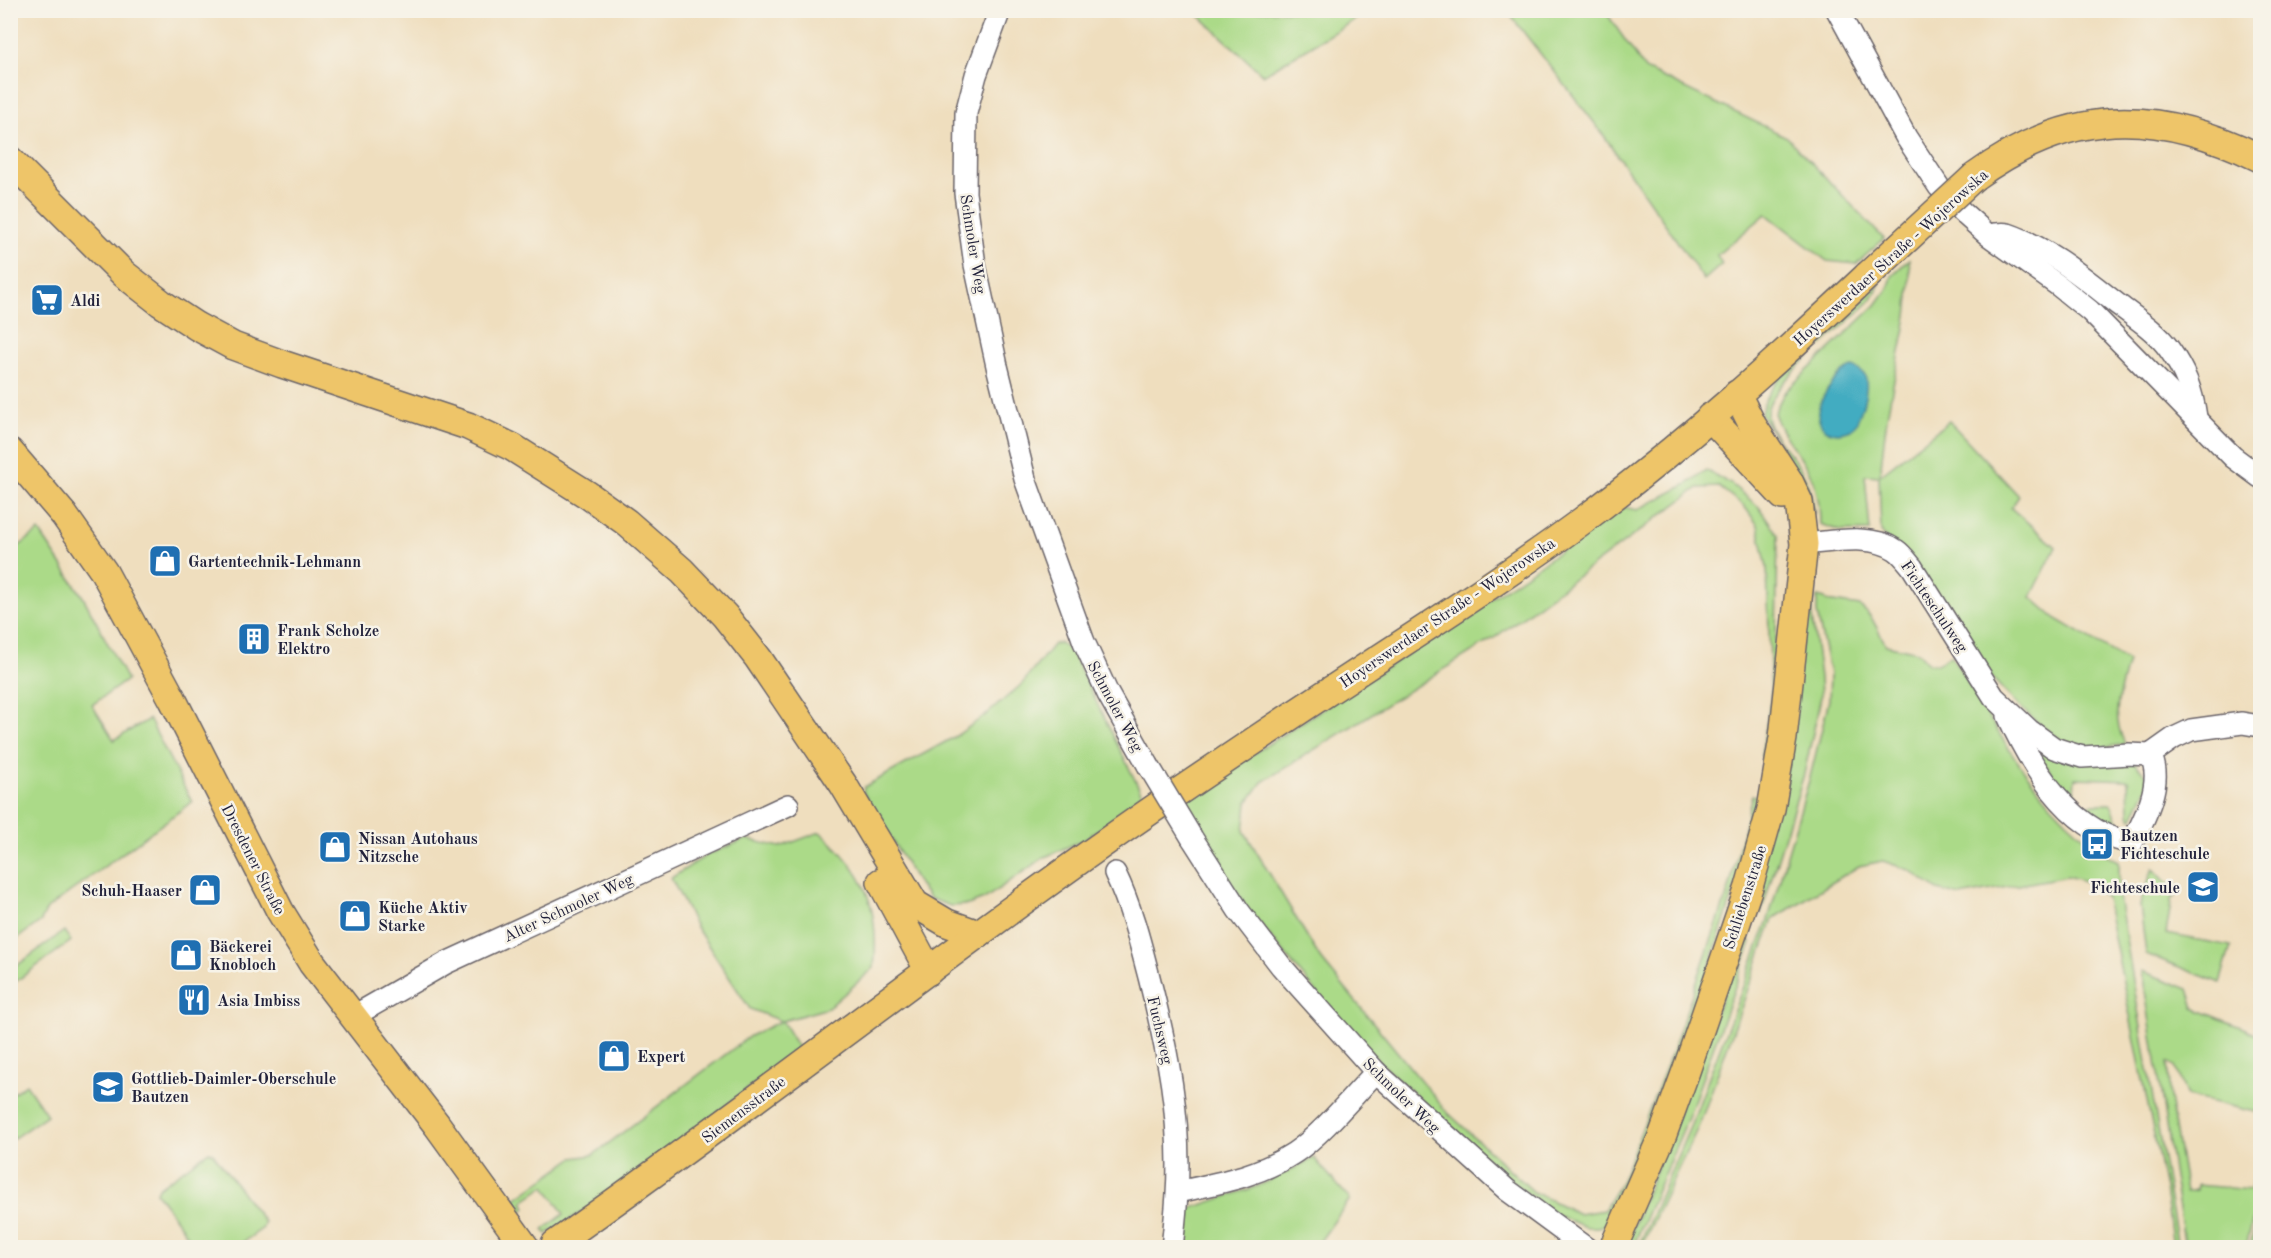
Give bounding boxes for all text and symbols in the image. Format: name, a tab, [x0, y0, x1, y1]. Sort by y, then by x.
street label: Hoyerswerdaer Straße - Wojerowska	[1791, 167, 1992, 350]
street label: Schmoler Weg	[956, 193, 988, 296]
supermarket icon: Aldi	[29, 282, 65, 318]
place label: Aldi	[70, 294, 101, 310]
street label: Hoyerswerdaer Straße - Wojerowska	[1338, 535, 1559, 692]
shop icon: Gartentechnik-Lehmann	[147, 543, 183, 579]
place label: Gartentechnik-Lehmann	[188, 555, 361, 571]
street label: Fichteschulweg	[1897, 558, 1970, 656]
building icon: Frank Scholze Elektro	[236, 621, 272, 657]
place label: Frank Scholze Elektro	[277, 624, 379, 658]
street label: Schmoler Weg	[1084, 659, 1145, 755]
street label: Dresdener Straße	[217, 802, 287, 918]
bus stop icon: Bautzen Fichteschule	[2079, 826, 2115, 862]
shop icon: Nissan Autohaus Nitzsche	[317, 829, 353, 865]
place label: Bautzen Fichteschule	[2120, 829, 2210, 863]
place label: Nissan Autohaus Nitzsche	[358, 832, 478, 866]
street label: Schliebenstraße	[1722, 844, 1770, 952]
school or university icon: Fichteschule	[2185, 869, 2221, 905]
shop icon: Schuh-Haaser	[187, 872, 223, 908]
street label: Alter Schmoler Weg	[502, 872, 636, 946]
place label: Fichteschule	[2090, 881, 2180, 897]
place label: Schuh-Haaser	[81, 884, 182, 900]
shop icon: Küche Aktiv Starke	[337, 898, 373, 934]
place label: Küche Aktiv Starke	[378, 901, 468, 935]
shop icon: Bäckerei Knobloch	[168, 937, 204, 973]
place label: Bäckerei Knobloch	[209, 940, 276, 974]
restaurant icon: Asia Imbiss	[176, 982, 212, 1018]
place label: Asia Imbiss	[217, 994, 300, 1010]
street label: Fuchsweg	[1143, 995, 1175, 1067]
shop icon: Expert	[596, 1038, 632, 1074]
place label: Expert	[637, 1050, 686, 1066]
street label: Schmoler Weg	[1359, 1056, 1443, 1137]
school or university icon: Gottlieb-Daimler-Oberschule Bautzen	[90, 1069, 126, 1105]
place label: Gottlieb-Daimler-Oberschule Bautzen	[131, 1072, 336, 1106]
street label: Siemensstraße	[699, 1074, 789, 1147]

